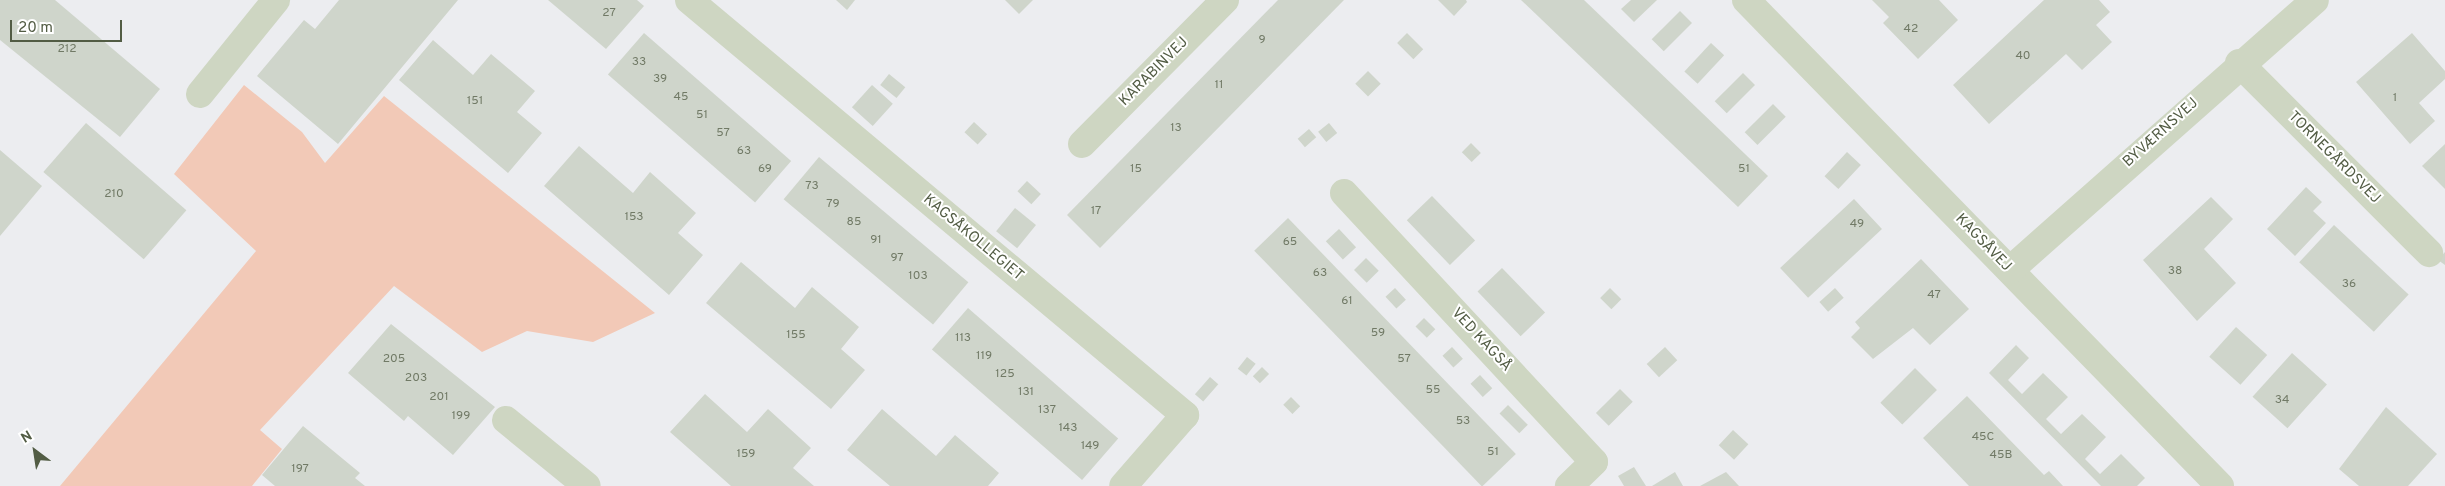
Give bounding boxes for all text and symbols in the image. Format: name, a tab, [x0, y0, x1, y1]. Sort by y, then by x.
house number: 27	[602, 7, 616, 21]
scale bar	[12, 10, 125, 42]
text: 20 m	[18, 19, 53, 38]
house number: 42	[1904, 23, 1918, 37]
street label: KARABINVEJ	[1116, 34, 1192, 110]
house number: 9	[1258, 34, 1266, 48]
house number: 212	[57, 43, 77, 57]
house number: 40	[2015, 50, 2031, 64]
house number: 33	[632, 56, 646, 70]
house number: 39	[653, 73, 667, 87]
house number: 11	[1215, 79, 1223, 93]
house number: 45	[674, 91, 688, 105]
house number: 1	[2393, 92, 2397, 106]
street label: BYVÆRNSVEJ	[2120, 94, 2202, 172]
house number: 151	[467, 95, 483, 109]
street label: TORNEGÅRDSVEJ	[2284, 108, 2384, 208]
house number: 51	[696, 109, 708, 123]
house number: 13	[1170, 122, 1182, 136]
house number: 57	[716, 127, 730, 141]
house number: 63	[737, 145, 751, 159]
house number: 69	[758, 163, 772, 177]
house number: 15	[1130, 163, 1142, 177]
house number: 51	[1738, 163, 1750, 177]
house number: 73	[805, 180, 819, 194]
house number: 210	[104, 188, 124, 202]
street label: KAGSÅKOLLEGIET	[919, 191, 1027, 285]
house number: 79	[826, 198, 840, 212]
house number: 17	[1091, 205, 1101, 219]
street label: KAGSÅVEJ	[1951, 210, 2015, 276]
house number: 153	[624, 211, 644, 225]
house number: 85	[847, 216, 861, 230]
house number: 49	[1850, 218, 1864, 232]
house number: 91	[870, 234, 882, 248]
house number: 65	[1283, 236, 1297, 250]
house number: 97	[890, 252, 904, 266]
house number: 38	[2168, 265, 2182, 279]
house number: 63	[1313, 267, 1327, 281]
house number: 103	[908, 270, 928, 284]
house number: 36	[2342, 278, 2356, 292]
house number: 47	[1927, 289, 1941, 303]
house number: 61	[1341, 295, 1353, 309]
street label: VED KAGSÅ	[1447, 304, 1515, 376]
house number: 59	[1371, 327, 1385, 341]
house number: 155	[786, 329, 806, 343]
house number: 113	[955, 332, 971, 346]
house number: 119	[976, 350, 992, 364]
house number: 205	[383, 353, 405, 367]
house number: 57	[1397, 353, 1411, 367]
house number: 125	[995, 368, 1015, 382]
house number: 203	[405, 372, 427, 386]
house number: 55	[1426, 384, 1440, 398]
house number: 131	[1018, 386, 1034, 400]
house number: 201	[429, 391, 449, 405]
house number: 34	[2275, 394, 2289, 408]
house number: 137	[1038, 404, 1056, 418]
house number: 199	[452, 410, 470, 424]
house number: 53	[1456, 415, 1470, 429]
house number: 143	[1059, 422, 1077, 436]
north arrow	[10, 426, 60, 476]
text: N	[18, 428, 36, 448]
house number: 45C	[1972, 431, 1994, 445]
house number: 149	[1081, 440, 1099, 454]
house number: 51	[1487, 446, 1499, 460]
house number: 159	[737, 448, 755, 462]
house number: 45B	[1990, 449, 2012, 463]
house number: 197	[291, 463, 309, 477]

